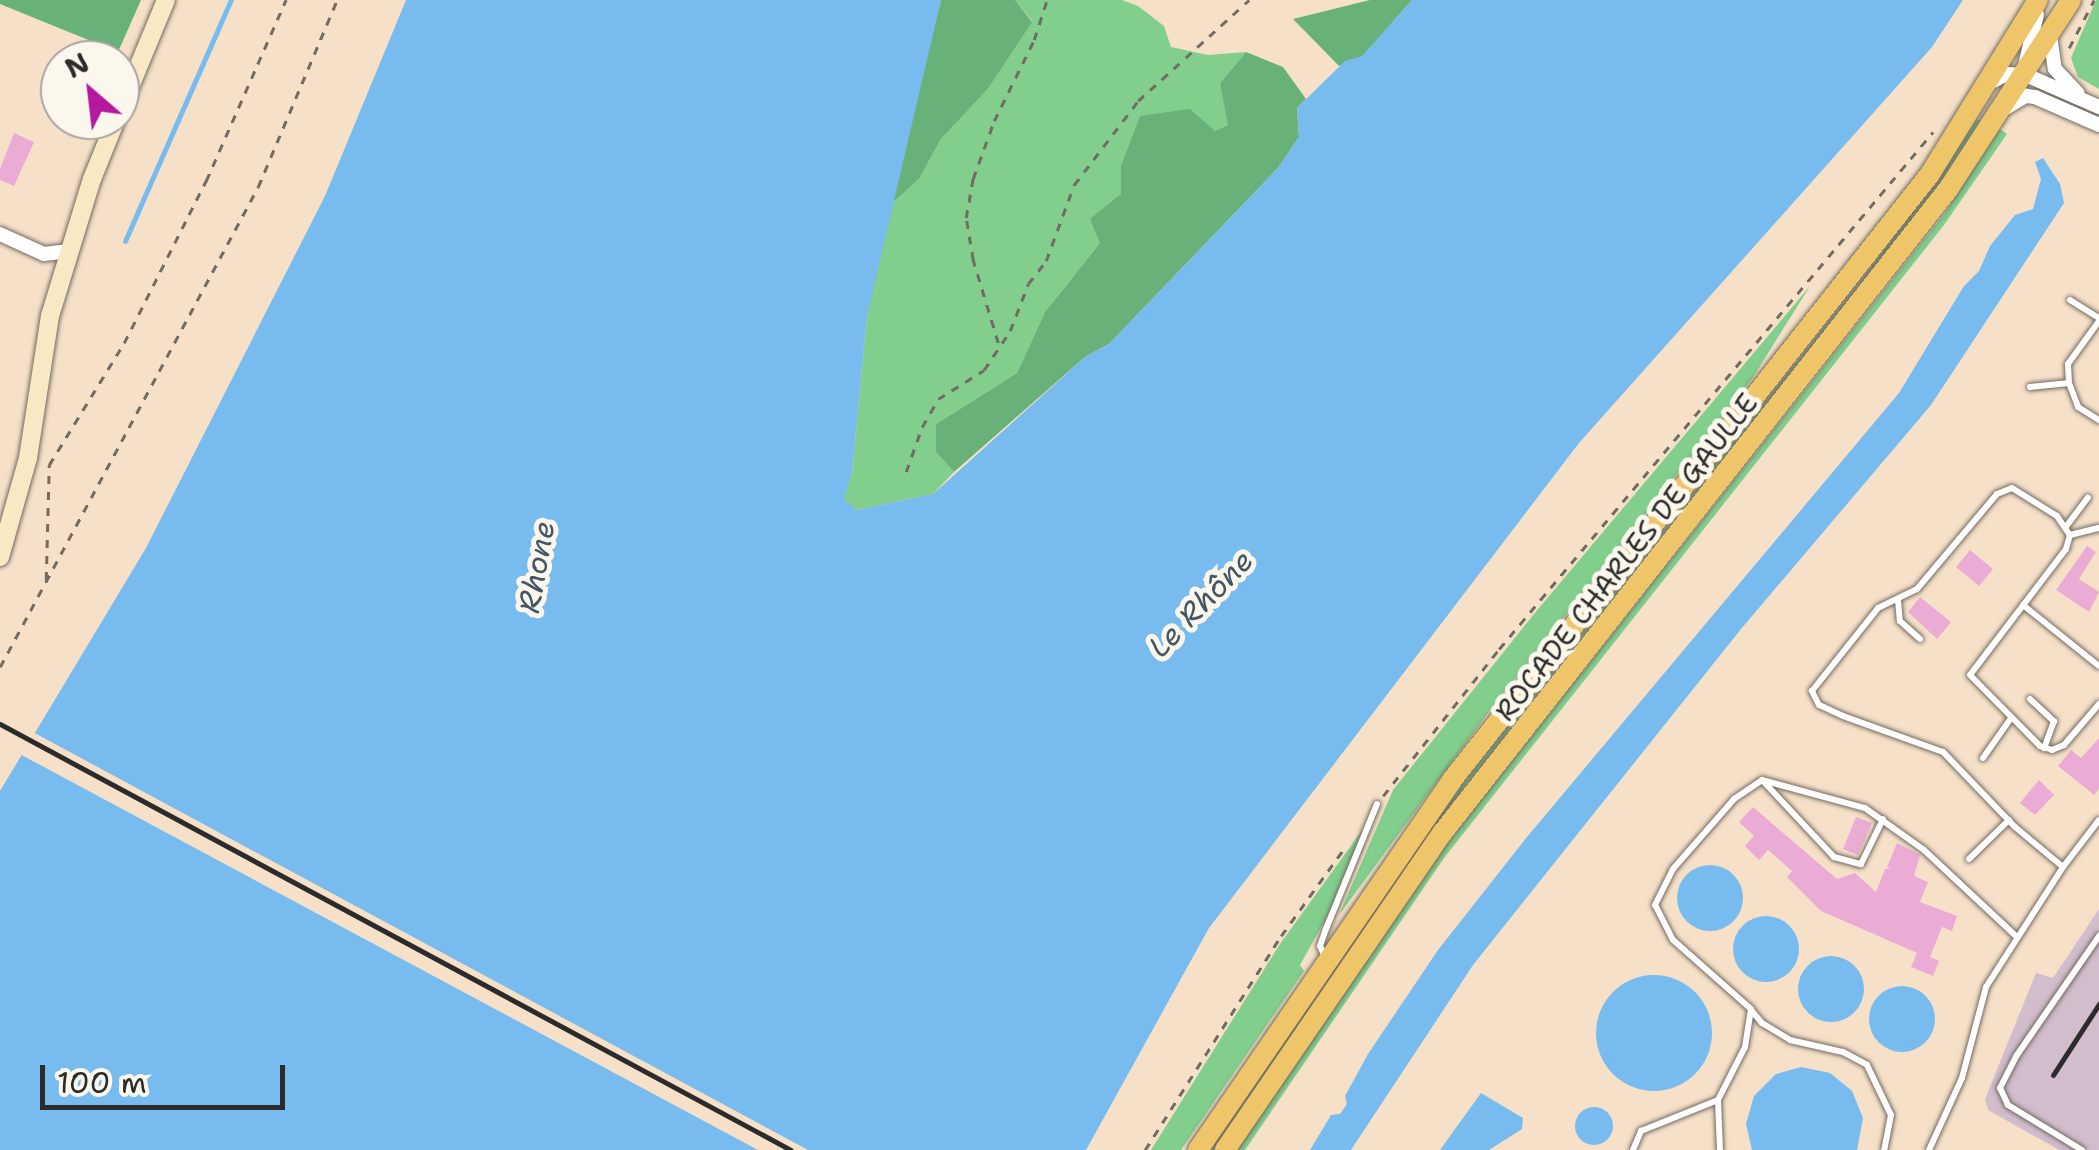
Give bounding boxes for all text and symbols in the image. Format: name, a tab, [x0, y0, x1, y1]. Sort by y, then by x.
north arrow	[40, 40, 140, 140]
text: N	[58, 43, 96, 87]
street label: ROCADE CHARLES DE GAULLE	[1488, 387, 1764, 727]
water label: Rhone	[511, 518, 563, 616]
water label: Le Rhône	[1141, 543, 1261, 665]
scale bar	[45, 1045, 290, 1107]
text: 100 m	[57, 1062, 147, 1103]

